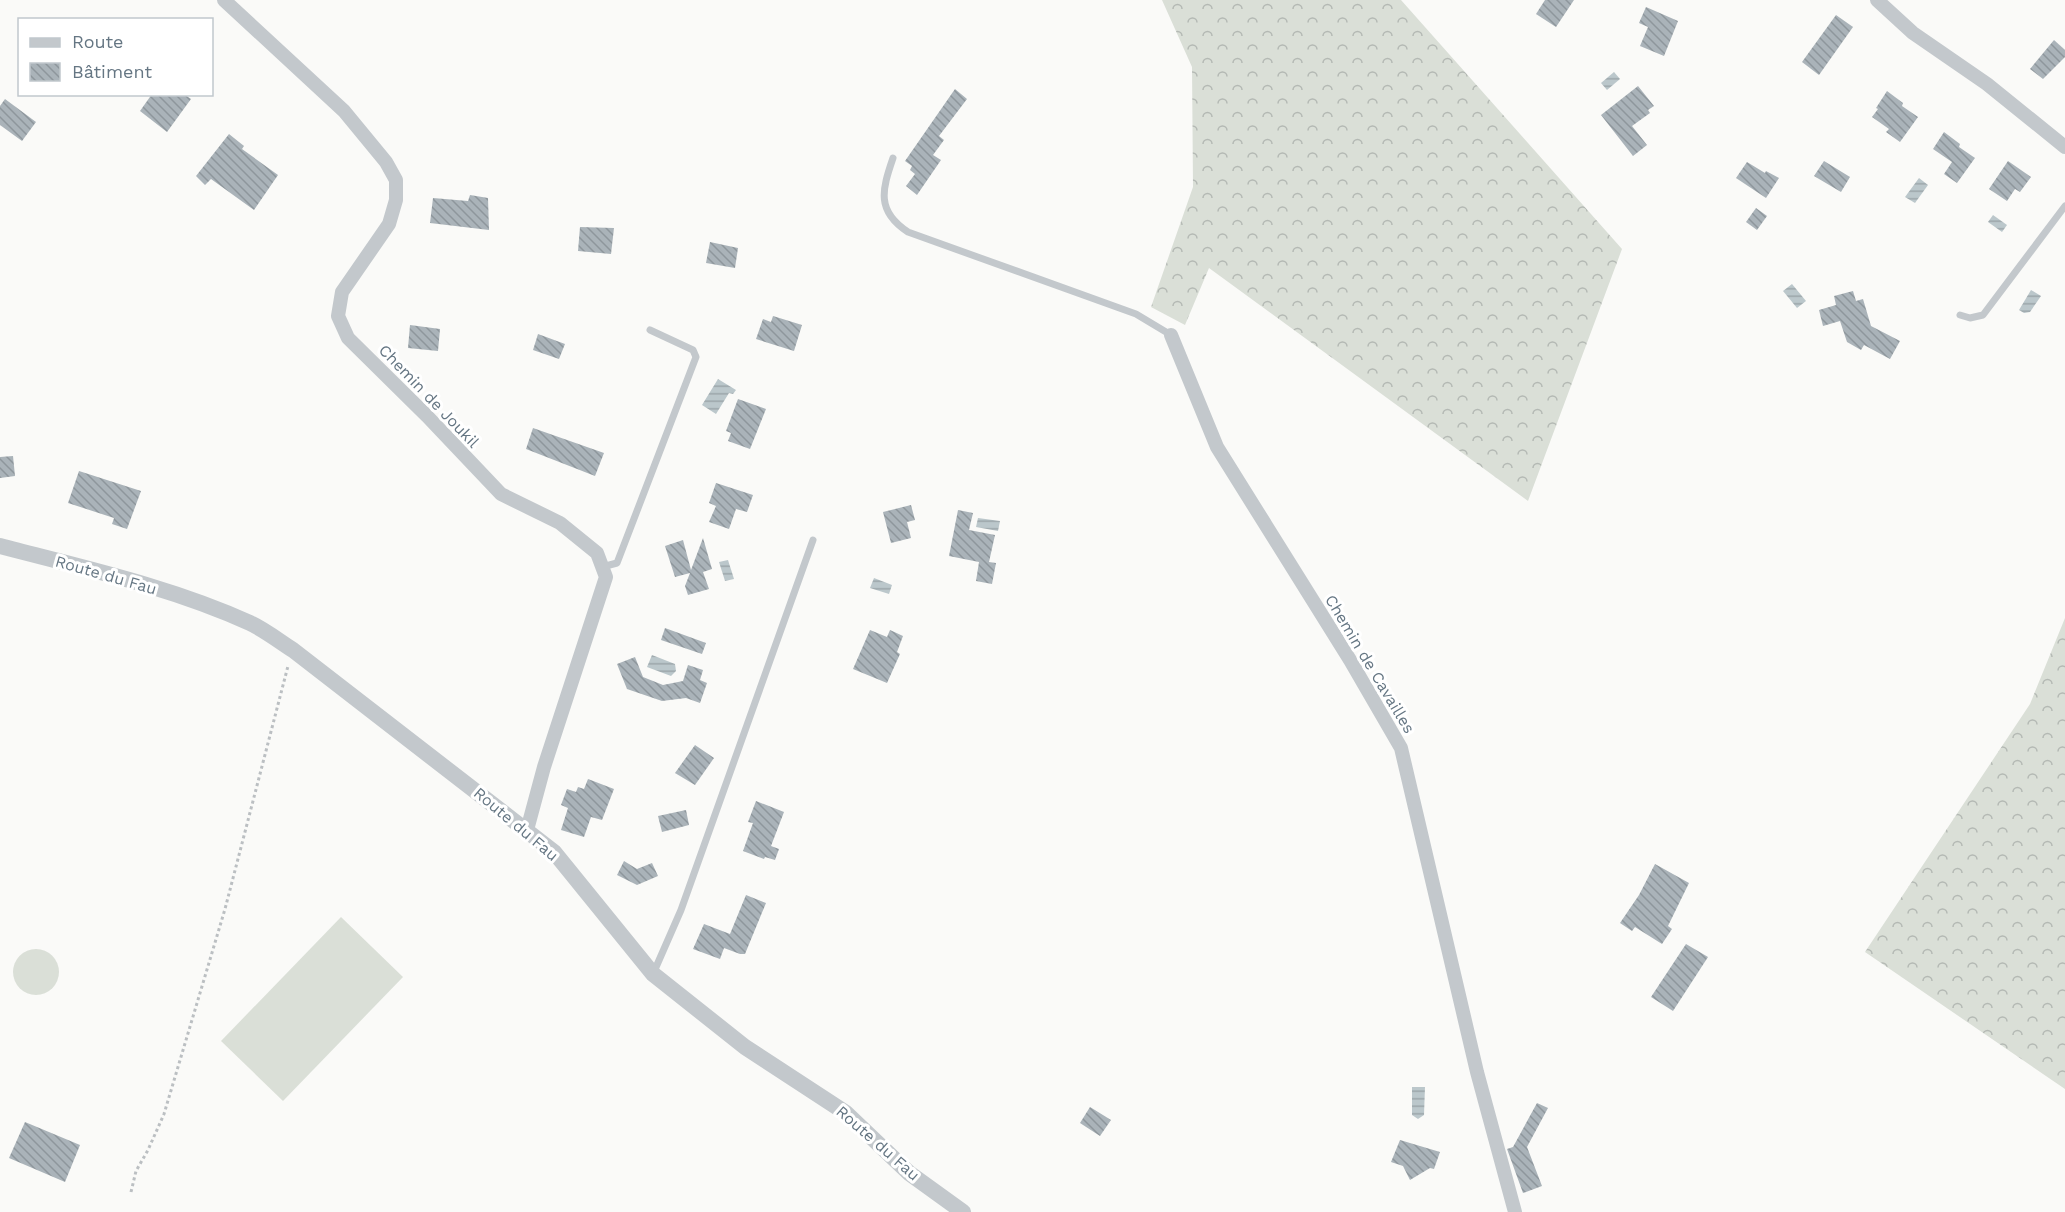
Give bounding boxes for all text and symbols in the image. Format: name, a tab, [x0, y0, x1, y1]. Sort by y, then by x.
legend	[18, 18, 213, 96]
text: Route	[72, 31, 124, 52]
text: Bâtiment	[72, 61, 152, 82]
street label: Chemin de Joukil	[375, 341, 483, 452]
street label: Route du Fau	[53, 551, 159, 599]
street label: Chemin de Cavailles	[1321, 591, 1419, 737]
street label: Route du Fau	[470, 783, 562, 865]
street label: Route du Fau	[832, 1102, 924, 1184]

